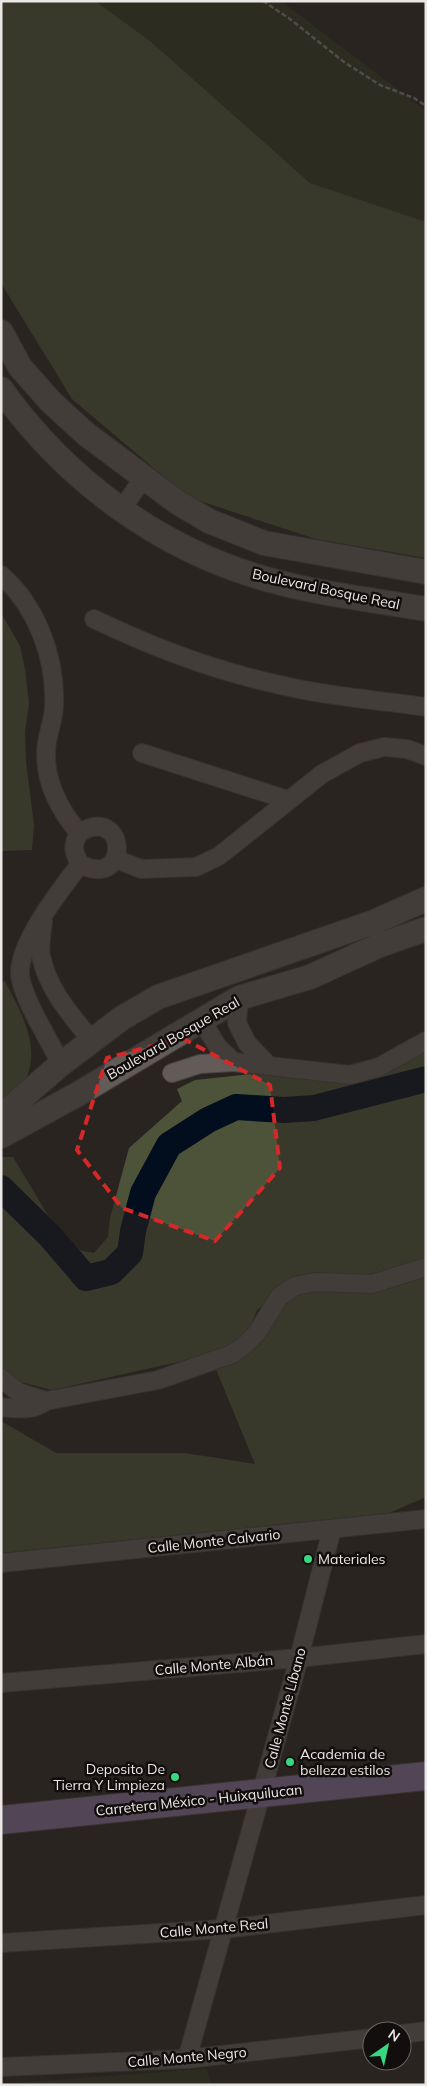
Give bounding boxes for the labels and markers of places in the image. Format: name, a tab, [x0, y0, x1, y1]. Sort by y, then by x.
place label: Materiales	[318, 1550, 386, 1568]
marker: Materiales	[302, 1553, 314, 1565]
place label: Academia de belleza estilos	[300, 1745, 391, 1779]
marker: Academia de belleza estilos	[284, 1756, 296, 1768]
place label: Deposito De Tierra Y Limpieza	[53, 1760, 165, 1794]
marker: Deposito De Tierra Y Limpieza	[169, 1771, 181, 1783]

